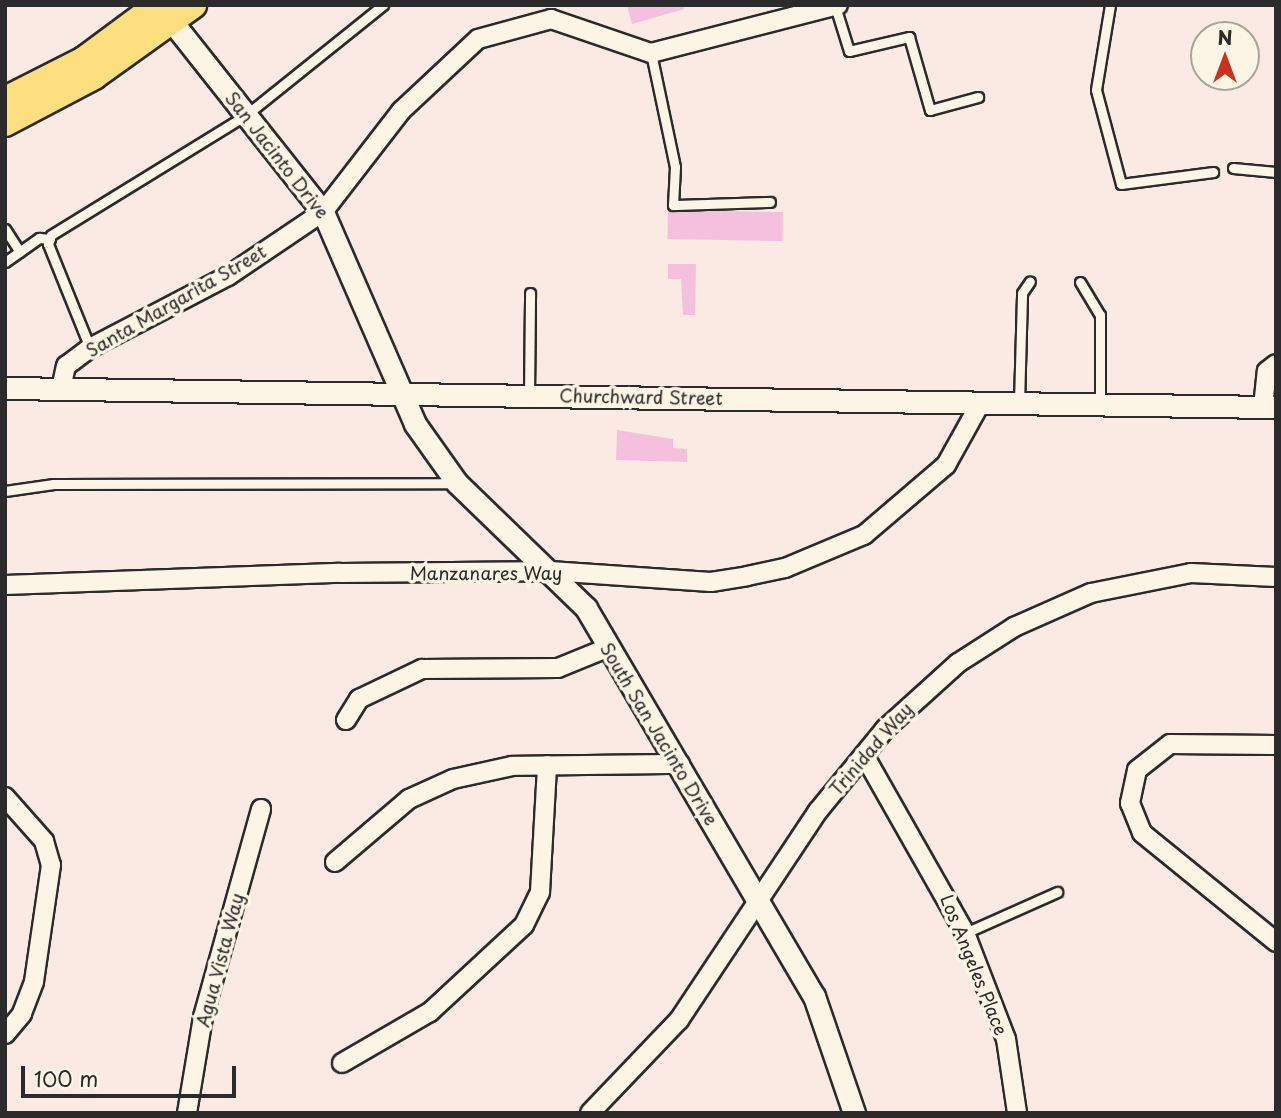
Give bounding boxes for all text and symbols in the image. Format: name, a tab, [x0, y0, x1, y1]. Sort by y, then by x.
north arrow	[1190, 21, 1260, 91]
text: N	[1217, 23, 1233, 51]
street label: San Jacinto Drive	[221, 88, 333, 222]
street label: Santa Margarita Street	[81, 240, 271, 362]
street label: Churchward Street	[558, 385, 724, 409]
street label: Manzanares Way	[410, 562, 562, 584]
street label: South San Jacinto Drive	[596, 639, 722, 829]
street label: Trinidad Way	[825, 698, 917, 800]
street label: Los Angeles Place	[935, 889, 1013, 1041]
street label: Agua Vista Way	[192, 890, 248, 1030]
scale bar	[24, 1052, 240, 1096]
text: 100 m	[34, 1062, 98, 1094]

